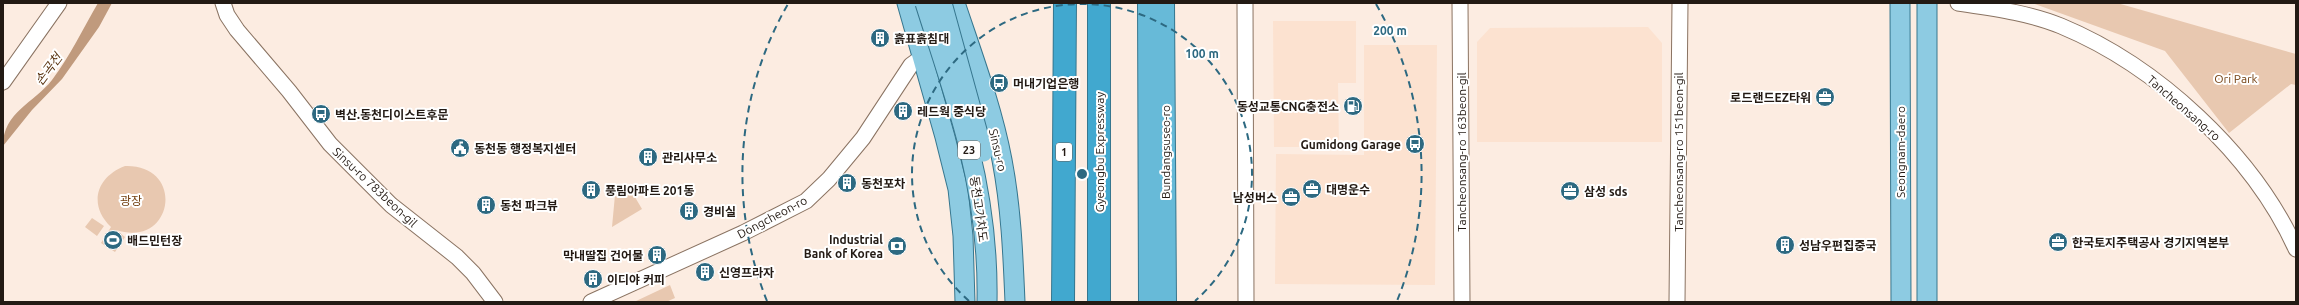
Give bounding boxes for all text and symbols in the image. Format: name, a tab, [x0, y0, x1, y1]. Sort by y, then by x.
text: 200 m	[1373, 24, 1407, 37]
building icon: 흙표흙침대	[869, 27, 891, 49]
place label: 흙표흙침대	[894, 32, 949, 45]
text: 100 m	[1185, 47, 1219, 60]
water label: 손곡천	[32, 50, 65, 88]
bus stop icon: 머내기업은행	[988, 72, 1010, 94]
street label: Tancheonsang-ro 163beon-gil	[1455, 72, 1468, 232]
street label: Tancheonsang-ro 151beon-gil	[1672, 72, 1685, 232]
park label: Ori Park	[2214, 72, 2258, 85]
street label: Tancheonsang-ro	[2145, 73, 2223, 143]
place label: 머내기업은행	[1013, 77, 1079, 90]
office icon: 로드랜드EZ타워	[1814, 86, 1836, 108]
place label: 로드랜드EZ타워	[1730, 91, 1811, 104]
street label: Gyeongbu Expressway	[1093, 92, 1106, 212]
fuel station icon: 동성교통CNG충전소	[1342, 95, 1364, 117]
building icon: 레드웍 중식당	[892, 100, 914, 122]
place label: 동성교통CNG충전소	[1237, 100, 1339, 113]
bus stop icon: 벽산.동천디이스트후문	[310, 103, 332, 125]
place label: 레드웍 중식당	[917, 105, 986, 118]
street label: Bundangsuseo-ro	[1159, 105, 1172, 199]
street label: Seongnam-daero	[1894, 106, 1907, 198]
place label: 벽산.동천디이스트후문	[335, 108, 448, 121]
street label: Sinsu-ro	[987, 128, 1009, 172]
bus stop icon: Gumidong Garage	[1404, 133, 1426, 155]
public building icon: 동천동 행정복지센터	[449, 137, 471, 159]
place label: Gumidong Garage	[1300, 138, 1401, 151]
road number: 23	[958, 141, 980, 159]
place label: 동천동 행정복지센터	[474, 142, 576, 155]
road number: 1	[1056, 143, 1072, 161]
street label: Sinsu-ro 783beon-gil	[330, 145, 420, 229]
building icon: 관리사무소	[637, 146, 659, 168]
place label: 관리사무소	[662, 151, 717, 164]
centre of rings	[1075, 167, 1089, 181]
building icon: 동천포차	[836, 172, 858, 194]
street label: 동천고가차도	[968, 175, 990, 243]
place label: 동천포차	[861, 177, 905, 190]
office icon: 대명운수	[1301, 178, 1323, 200]
building icon: 풍림아파트 201동	[580, 179, 602, 201]
office icon: 삼성 sds	[1559, 180, 1581, 202]
place label: 대명운수	[1326, 183, 1370, 196]
place label: 풍림아파트 201동	[605, 184, 694, 197]
place label: 삼성 sds	[1584, 185, 1628, 198]
office icon: 남성버스	[1280, 186, 1302, 208]
place label: 남성버스	[1233, 191, 1277, 204]
street label: Dongcheon-ro	[735, 193, 809, 241]
park label: 광장	[120, 194, 142, 207]
building icon: 동천 파크뷰	[475, 194, 497, 216]
place label: 동천 파크뷰	[500, 199, 558, 212]
building icon: 경비실	[678, 200, 700, 222]
place label: 경비실	[703, 205, 736, 218]
sports icon: 배드민턴장	[102, 229, 124, 251]
office icon: 한국토지주택공사 경기지역본부	[2047, 231, 2069, 253]
place label: Industrial Bank of Korea	[804, 233, 883, 260]
place label: 배드민턴장	[127, 234, 182, 247]
building icon: 성남우편집중국	[1774, 234, 1796, 256]
bank icon: Industrial Bank of Korea	[886, 235, 908, 257]
place label: 한국토지주택공사 경기지역본부	[2072, 236, 2229, 249]
place label: 성남우편집중국	[1799, 239, 1876, 252]
building icon: 막내딸집 건어물	[646, 244, 668, 266]
place label: 막내딸집 건어물	[563, 249, 643, 262]
building icon: 신영프라자	[694, 261, 716, 283]
place label: 신영프라자	[719, 266, 774, 279]
building icon: 이디야 커피	[582, 268, 604, 290]
place label: 이디야 커피	[607, 273, 665, 286]

